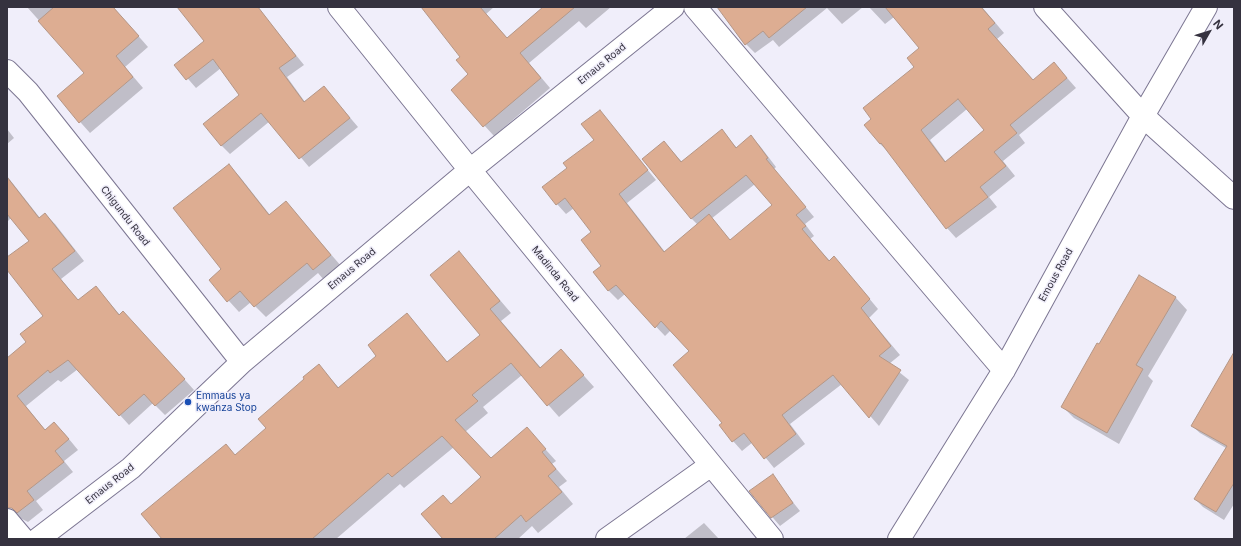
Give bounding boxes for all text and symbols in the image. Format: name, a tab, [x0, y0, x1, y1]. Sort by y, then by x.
north arrow	[1189, 12, 1229, 52]
text: N	[1210, 17, 1226, 32]
street label: Emaus Road	[575, 41, 629, 87]
street label: Chigundu Road	[98, 184, 152, 248]
street label: Madinda Road	[529, 244, 581, 304]
street label: Emaus Road	[326, 246, 378, 292]
street label: Emous Road	[1036, 246, 1076, 304]
place label: Emmaus ya kwanza Stop	[196, 390, 257, 414]
marker: Emmaus ya kwanza Stop	[183, 397, 193, 407]
street label: Emaus Road	[83, 461, 137, 507]

